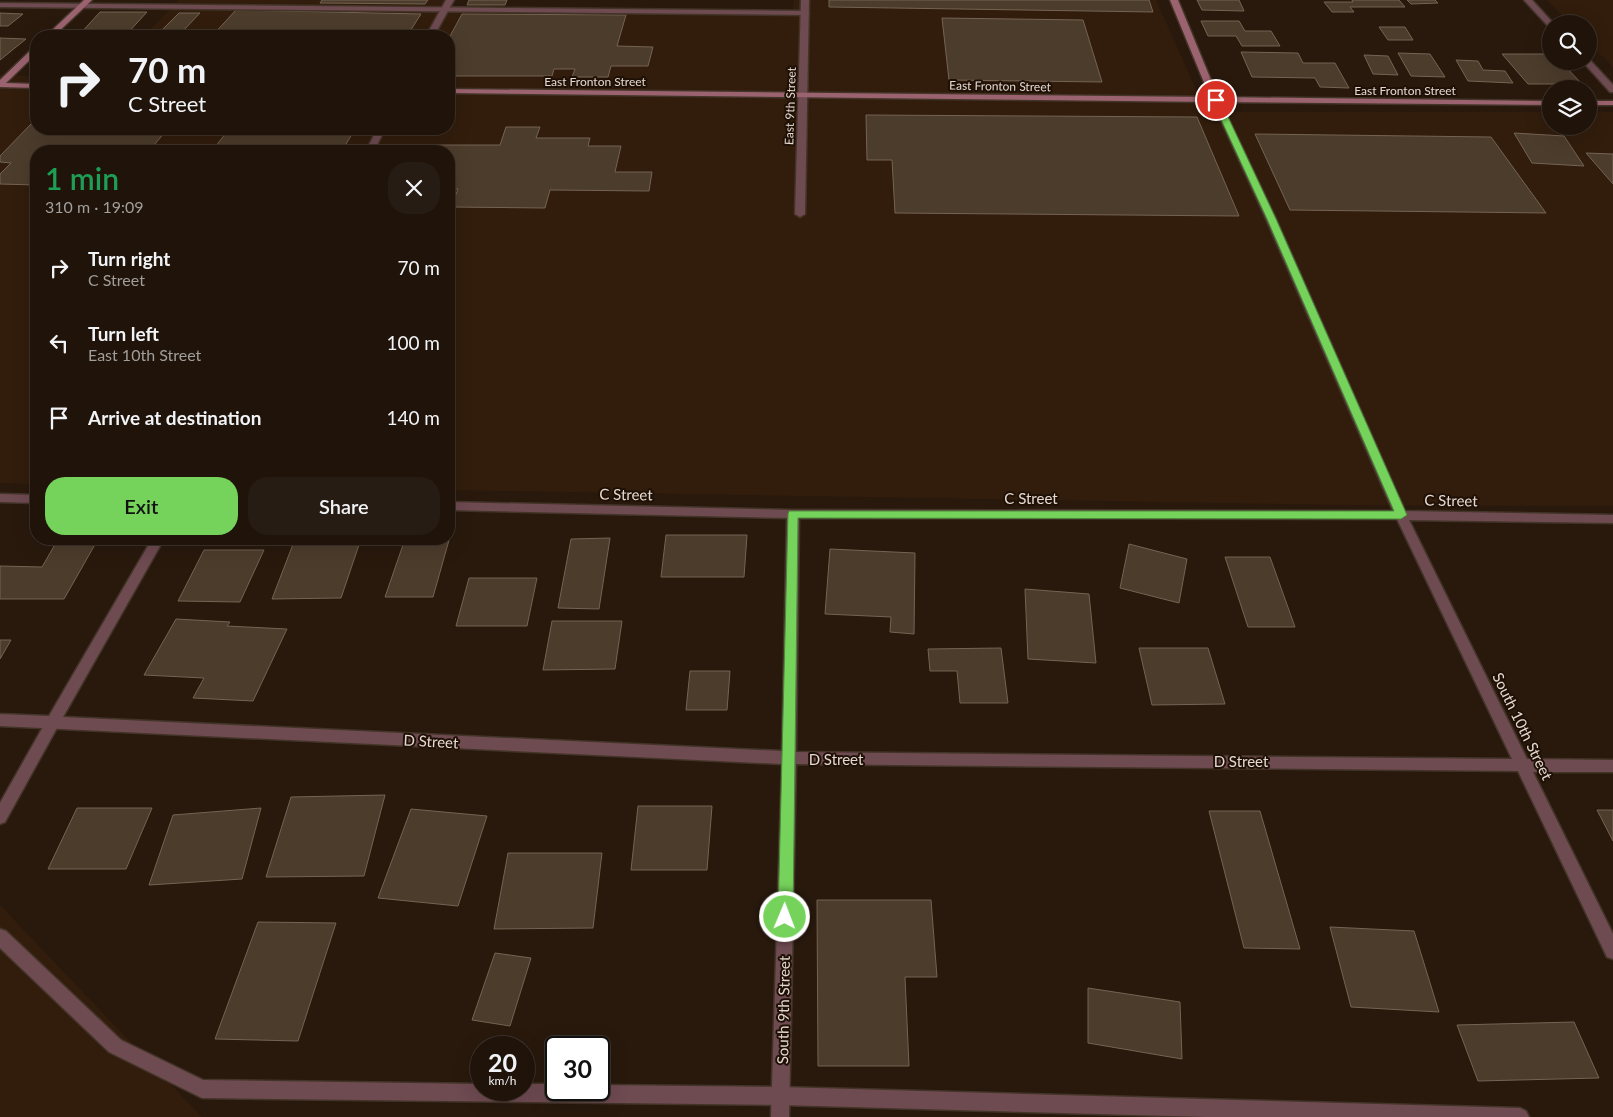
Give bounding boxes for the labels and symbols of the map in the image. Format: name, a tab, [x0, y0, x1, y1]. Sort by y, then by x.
street label: East 9th Street	[781, 66, 799, 145]
street label: East Fronton Street	[544, 74, 647, 89]
street label: East Fronton Street	[949, 78, 1052, 94]
pin	[1195, 79, 1237, 121]
street label: East Fronton Street	[1354, 83, 1457, 98]
street label: C Street	[599, 485, 653, 503]
street label: C Street	[1004, 489, 1058, 507]
street label: C Street	[1424, 491, 1478, 509]
street label: South 10th Street	[1489, 669, 1557, 783]
street label: D Street	[403, 731, 459, 751]
street label: D Street	[809, 750, 864, 768]
street label: D Street	[1214, 752, 1269, 770]
position arrow	[758, 890, 810, 942]
street label: South 9th Street	[773, 955, 793, 1064]
speed limit sign: 30	[545, 1036, 610, 1101]

